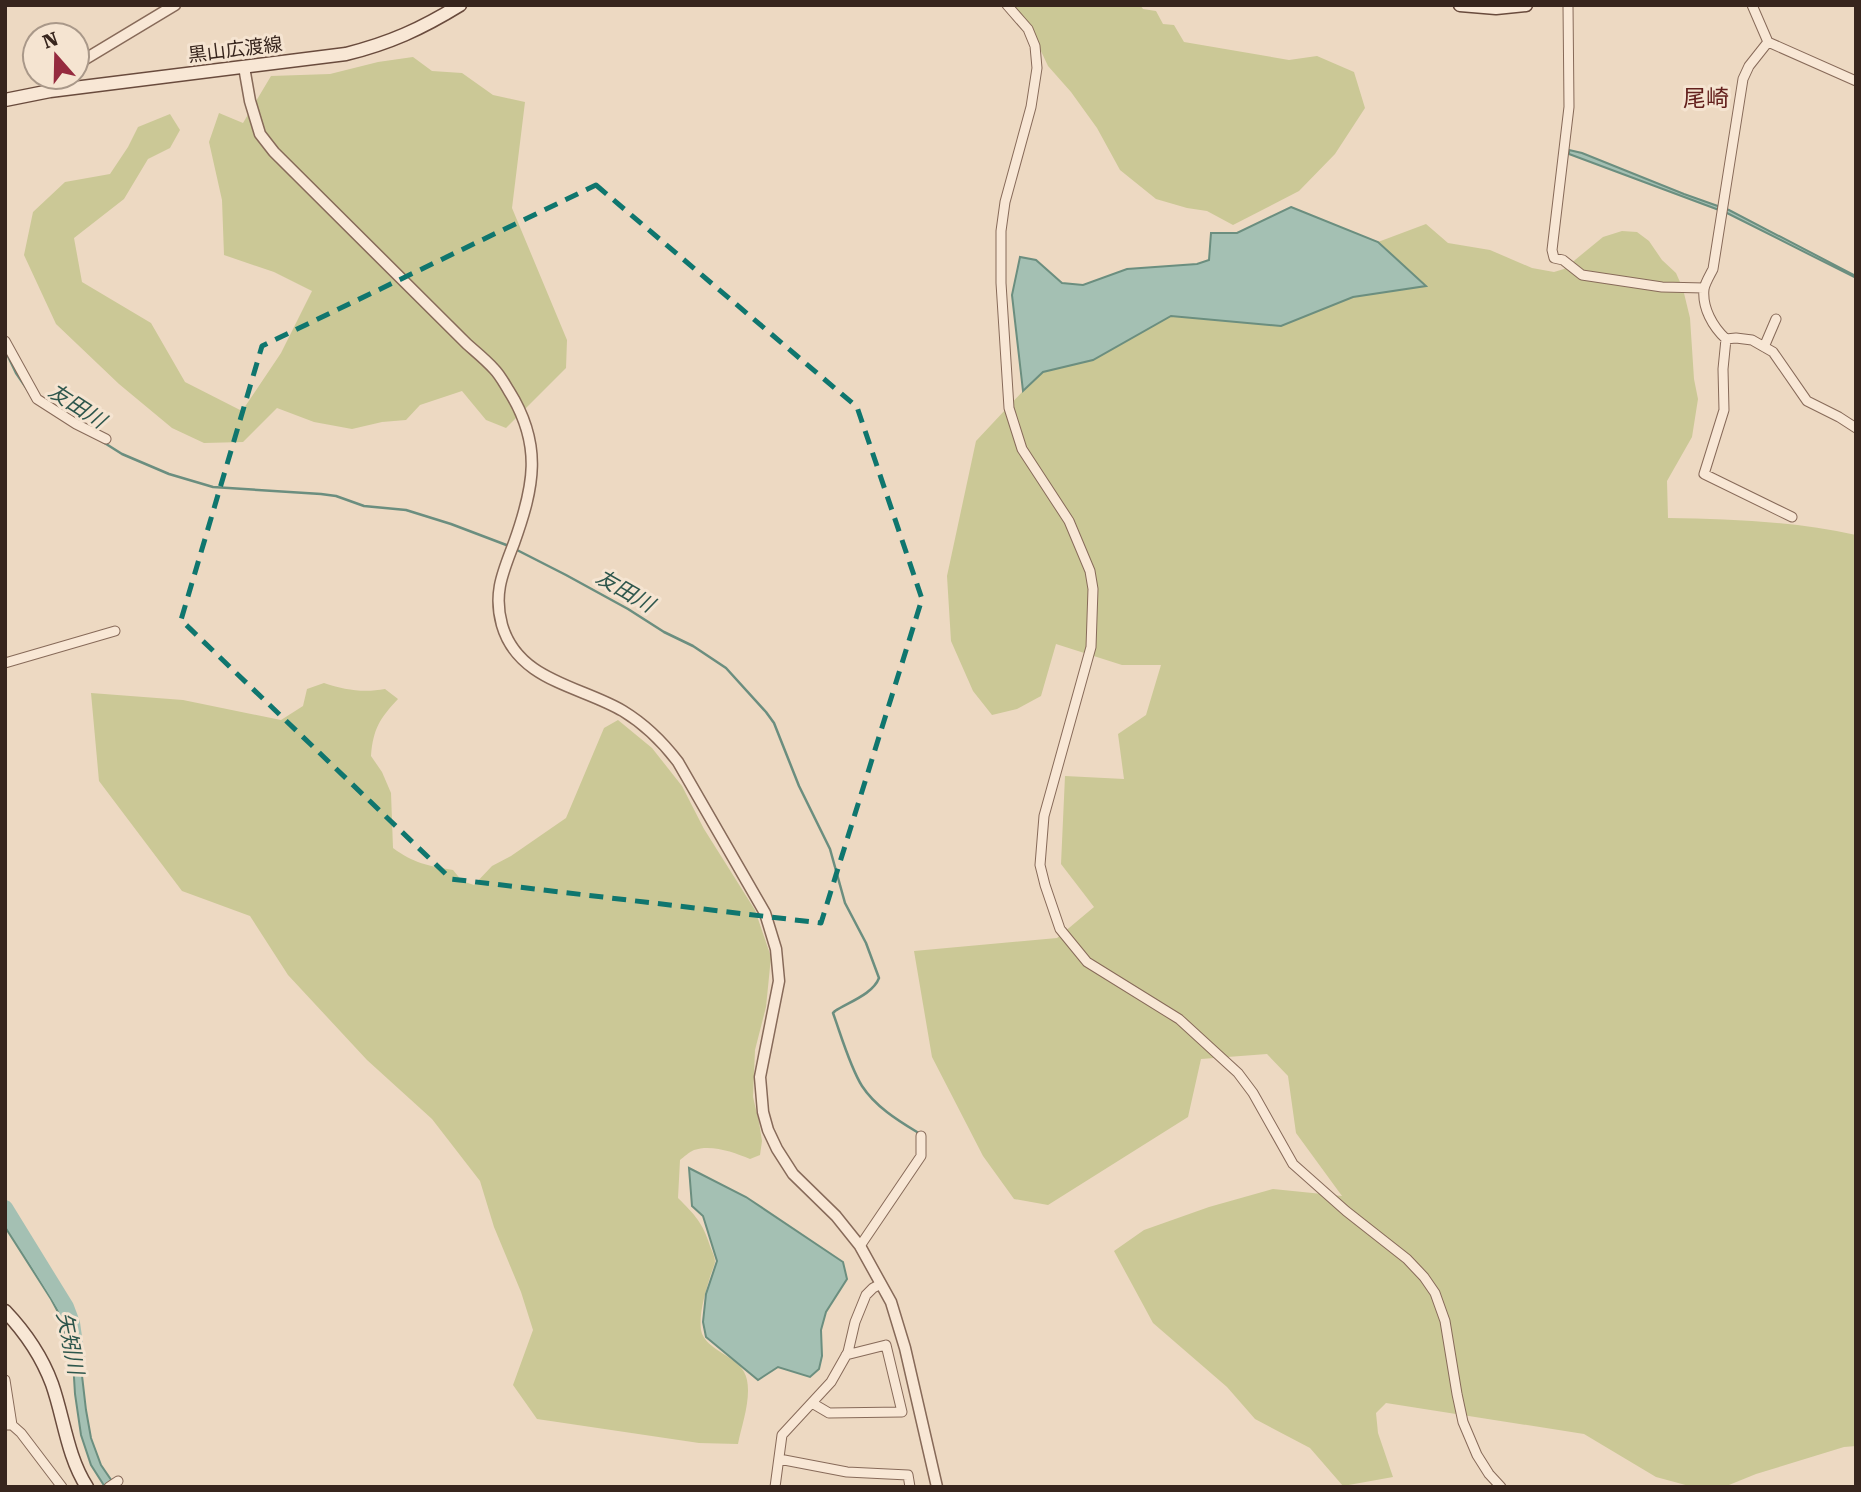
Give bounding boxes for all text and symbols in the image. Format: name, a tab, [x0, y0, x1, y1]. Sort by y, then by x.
north arrow	[21, 21, 91, 91]
text: N	[40, 27, 62, 54]
street label: 黒山広渡線	[187, 32, 284, 67]
district label: 尾崎	[1683, 85, 1729, 112]
water label: 友田川	[44, 379, 112, 434]
water label: 友田川	[592, 565, 660, 618]
water label: 矢矧川	[52, 1310, 88, 1378]

